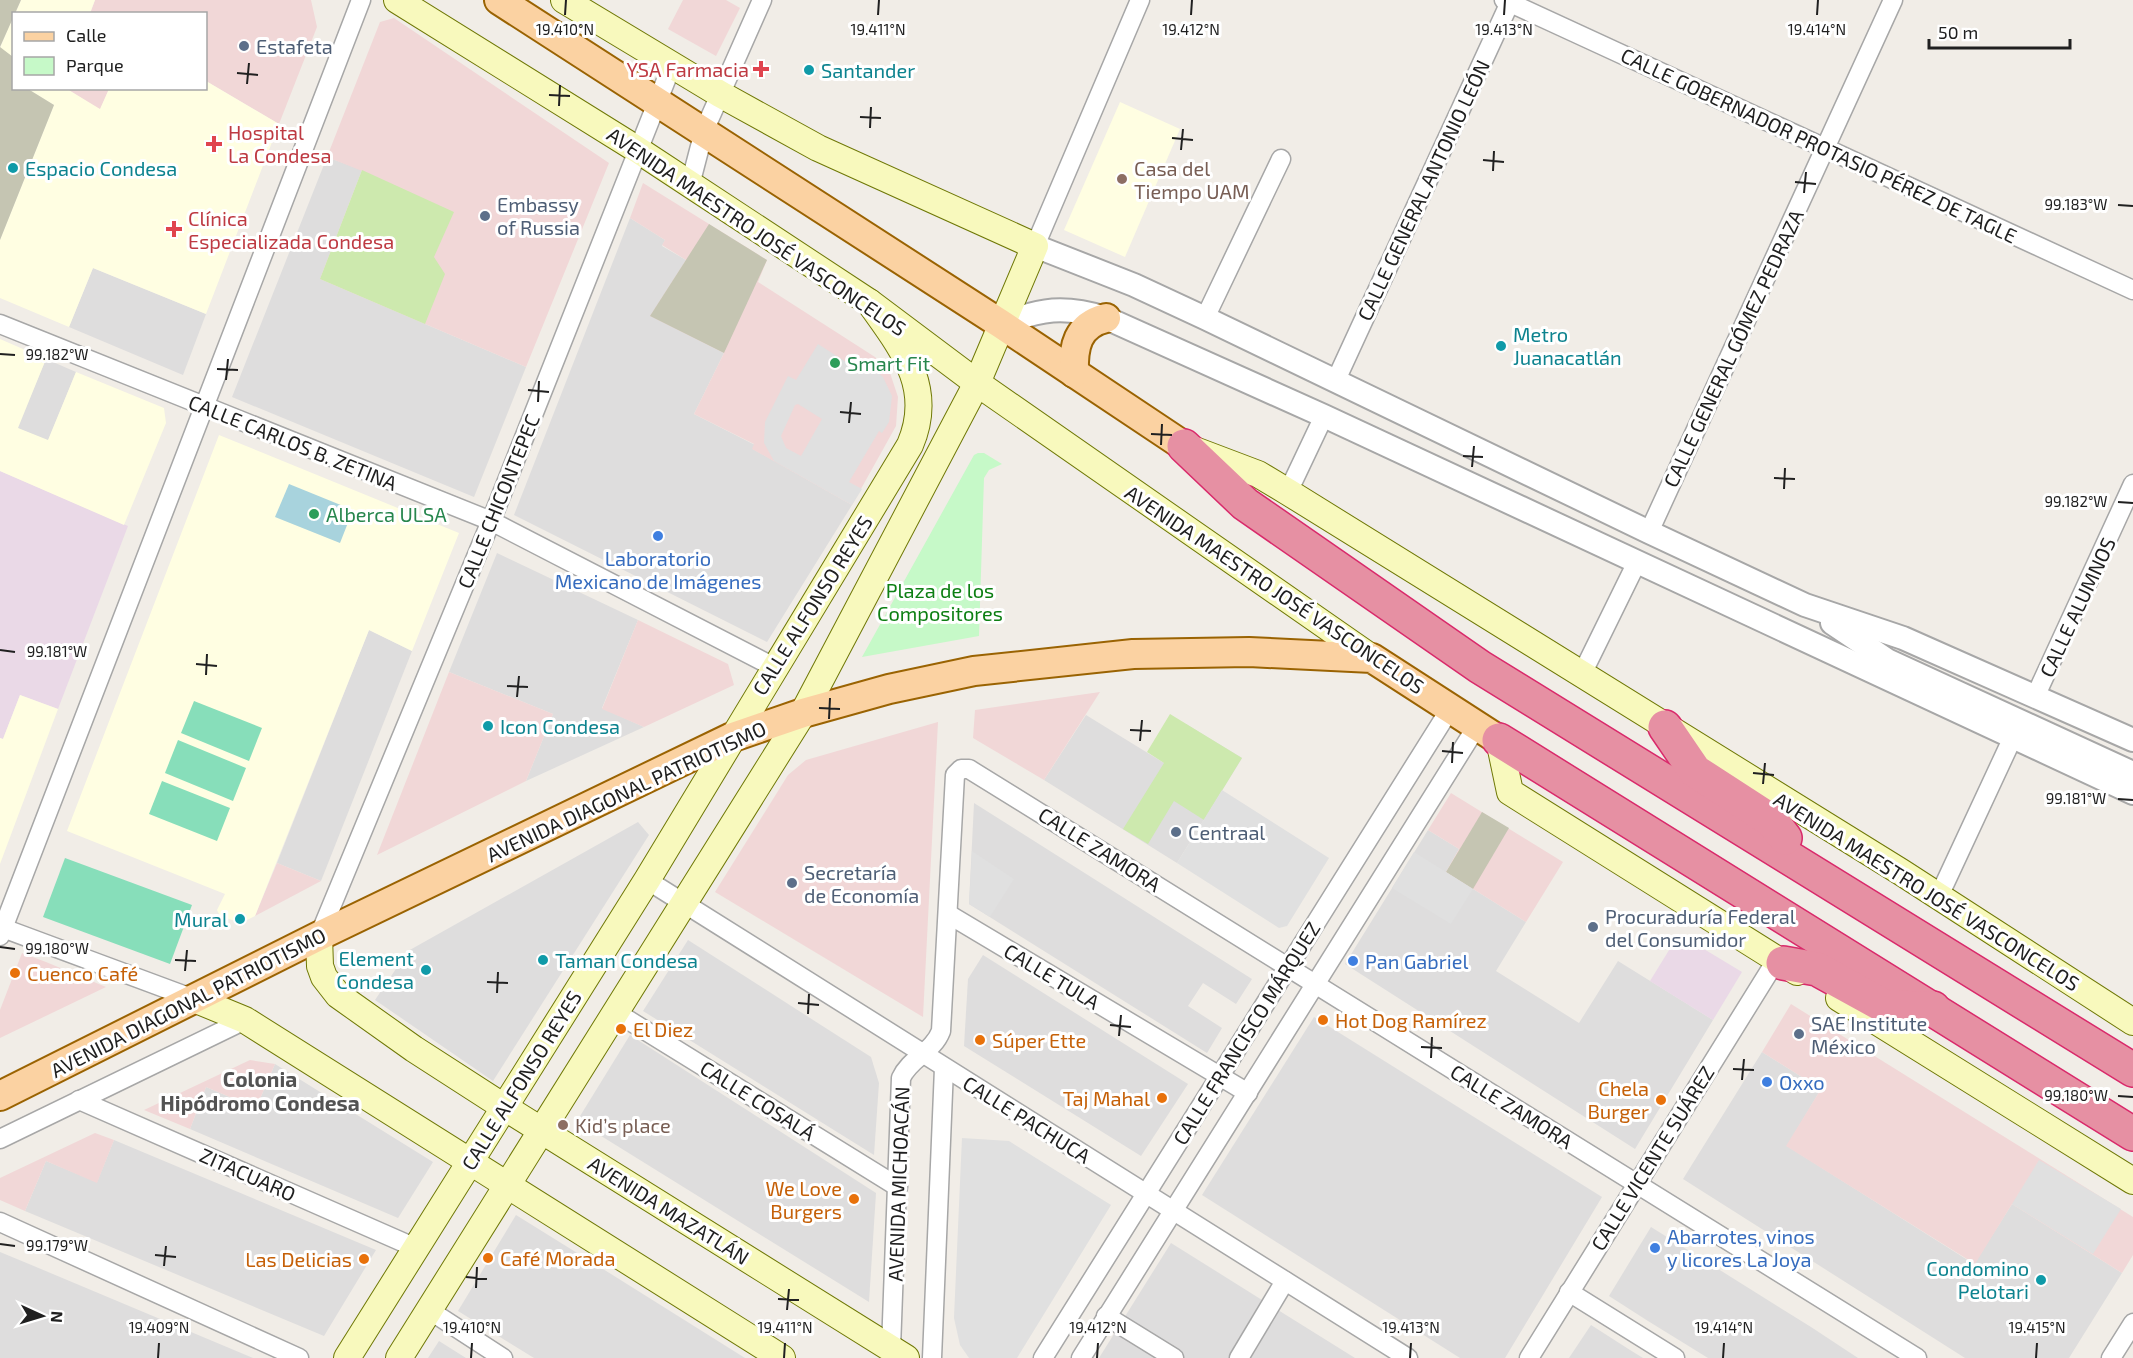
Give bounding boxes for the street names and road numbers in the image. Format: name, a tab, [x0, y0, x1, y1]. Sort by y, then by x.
street label: CALLE GOBERNADOR PROTASIO PÉREZ DE TAGLE	[1617, 42, 2021, 248]
street label: CALLE GENERAL ANTONIO LEÓN	[1352, 56, 1494, 324]
street label: AVENIDA MAESTRO JOSÉ VASCONCELOS	[603, 122, 911, 340]
street label: CALLE GENERAL GÓMEZ PEDRAZA	[1658, 205, 1808, 491]
street label: CALLE CARLOS B. ZETINA	[185, 389, 401, 495]
street label: CALLE CHICONTEPEC	[452, 410, 544, 592]
street label: AVENIDA MAESTRO JOSÉ VASCONCELOS	[1121, 480, 1429, 698]
street label: CALLE ALFONSO REYES	[747, 511, 877, 699]
street label: CALLE ALUMNOS	[2034, 533, 2120, 681]
street label: AVENIDA DIAGONAL PATRIOTISMO	[483, 716, 769, 866]
street label: AVENIDA MAESTRO JOSÉ VASCONCELOS	[1770, 787, 2084, 995]
street label: CALLE ZAMORA	[1034, 802, 1166, 896]
street label: CALLE FRANCISCO MÁRQUEZ	[1167, 917, 1325, 1149]
street label: AVENIDA DIAGONAL PATRIOTISMO	[47, 922, 329, 1082]
street label: CALLE TULA	[1000, 938, 1105, 1014]
street label: CALLE ALFONSO REYES	[456, 986, 586, 1174]
street label: CALLE COSALÁ	[696, 1055, 820, 1145]
street label: CALLE ZAMORA	[1446, 1059, 1578, 1153]
street label: CALLE VICENTE SUÁREZ	[1585, 1061, 1719, 1255]
street label: CALLE PACHUCA	[959, 1070, 1095, 1168]
street label: AVENIDA MICHOACÁN	[883, 1086, 913, 1282]
street label: ZITACUARO	[196, 1142, 300, 1206]
street label: AVENIDA MAZATLÁN	[584, 1151, 754, 1269]

